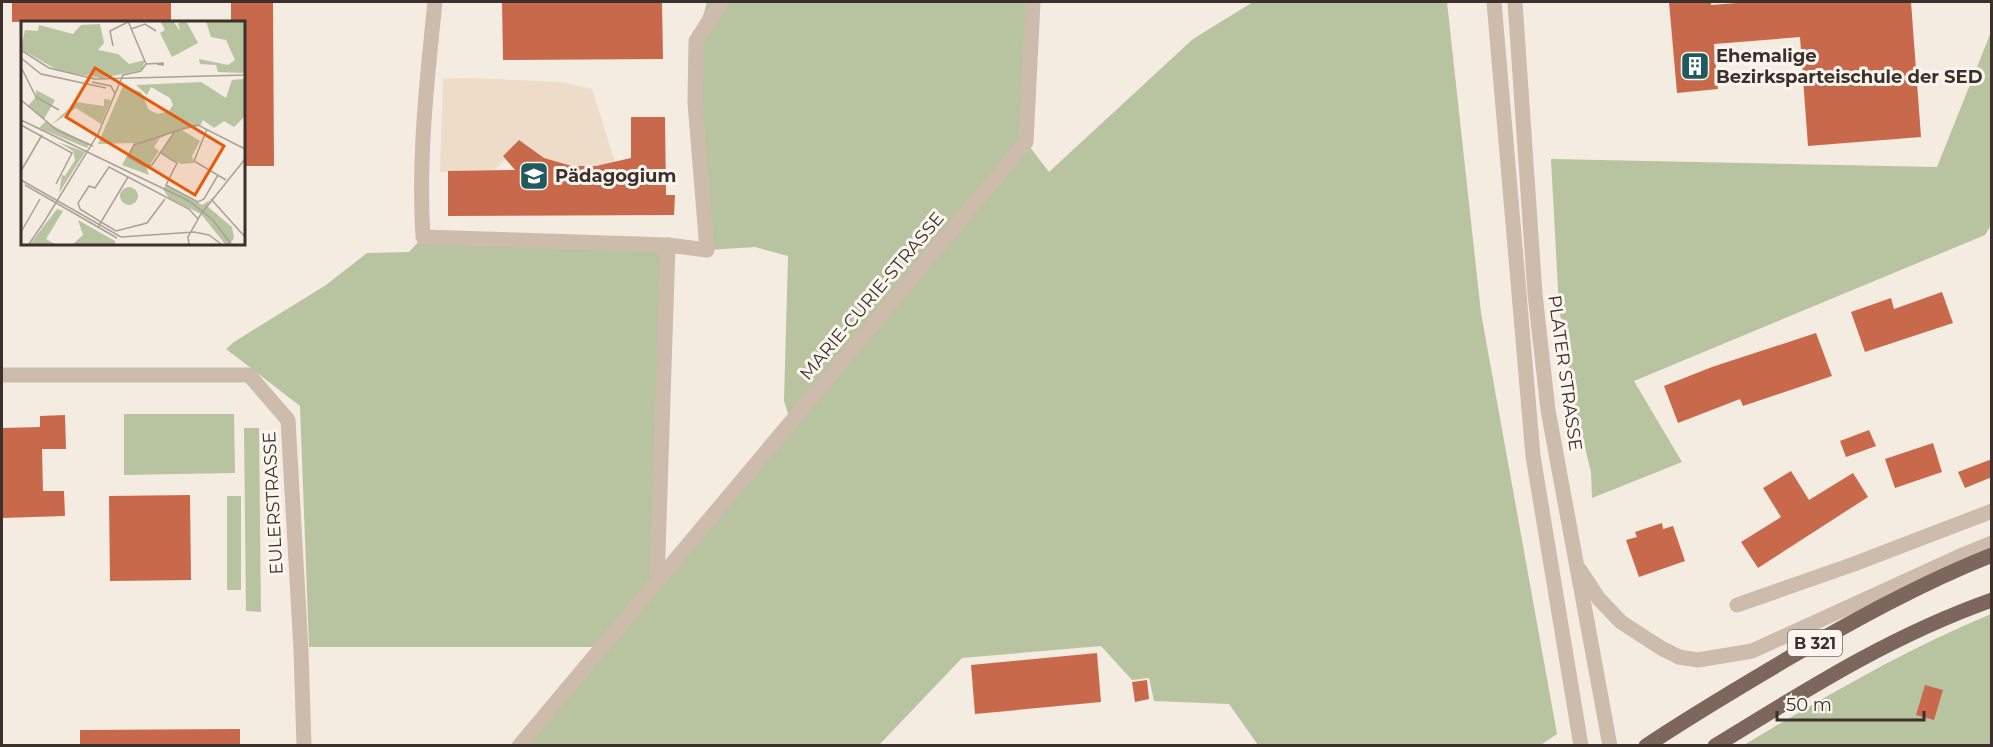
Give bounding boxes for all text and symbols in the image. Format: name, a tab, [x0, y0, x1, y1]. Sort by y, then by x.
inset map	[21, 21, 244, 244]
place label: Ehemalige Bezirksparteischule der SED	[1716, 45, 1983, 88]
building icon: Ehemalige Bezirksparteischule der SED	[1679, 50, 1711, 82]
school or university icon: Pädagogium	[518, 160, 550, 192]
place label: Pädagogium	[555, 165, 676, 187]
street label: MARIE-CURIE-STRASSE	[795, 208, 949, 384]
street label: PLATER STRASSE	[1543, 294, 1587, 452]
street label: EULERSTRASSE	[258, 431, 288, 575]
road number: B 321	[1788, 630, 1842, 656]
scale bar	[1777, 684, 1924, 722]
text: 50 m	[1786, 694, 1832, 716]

